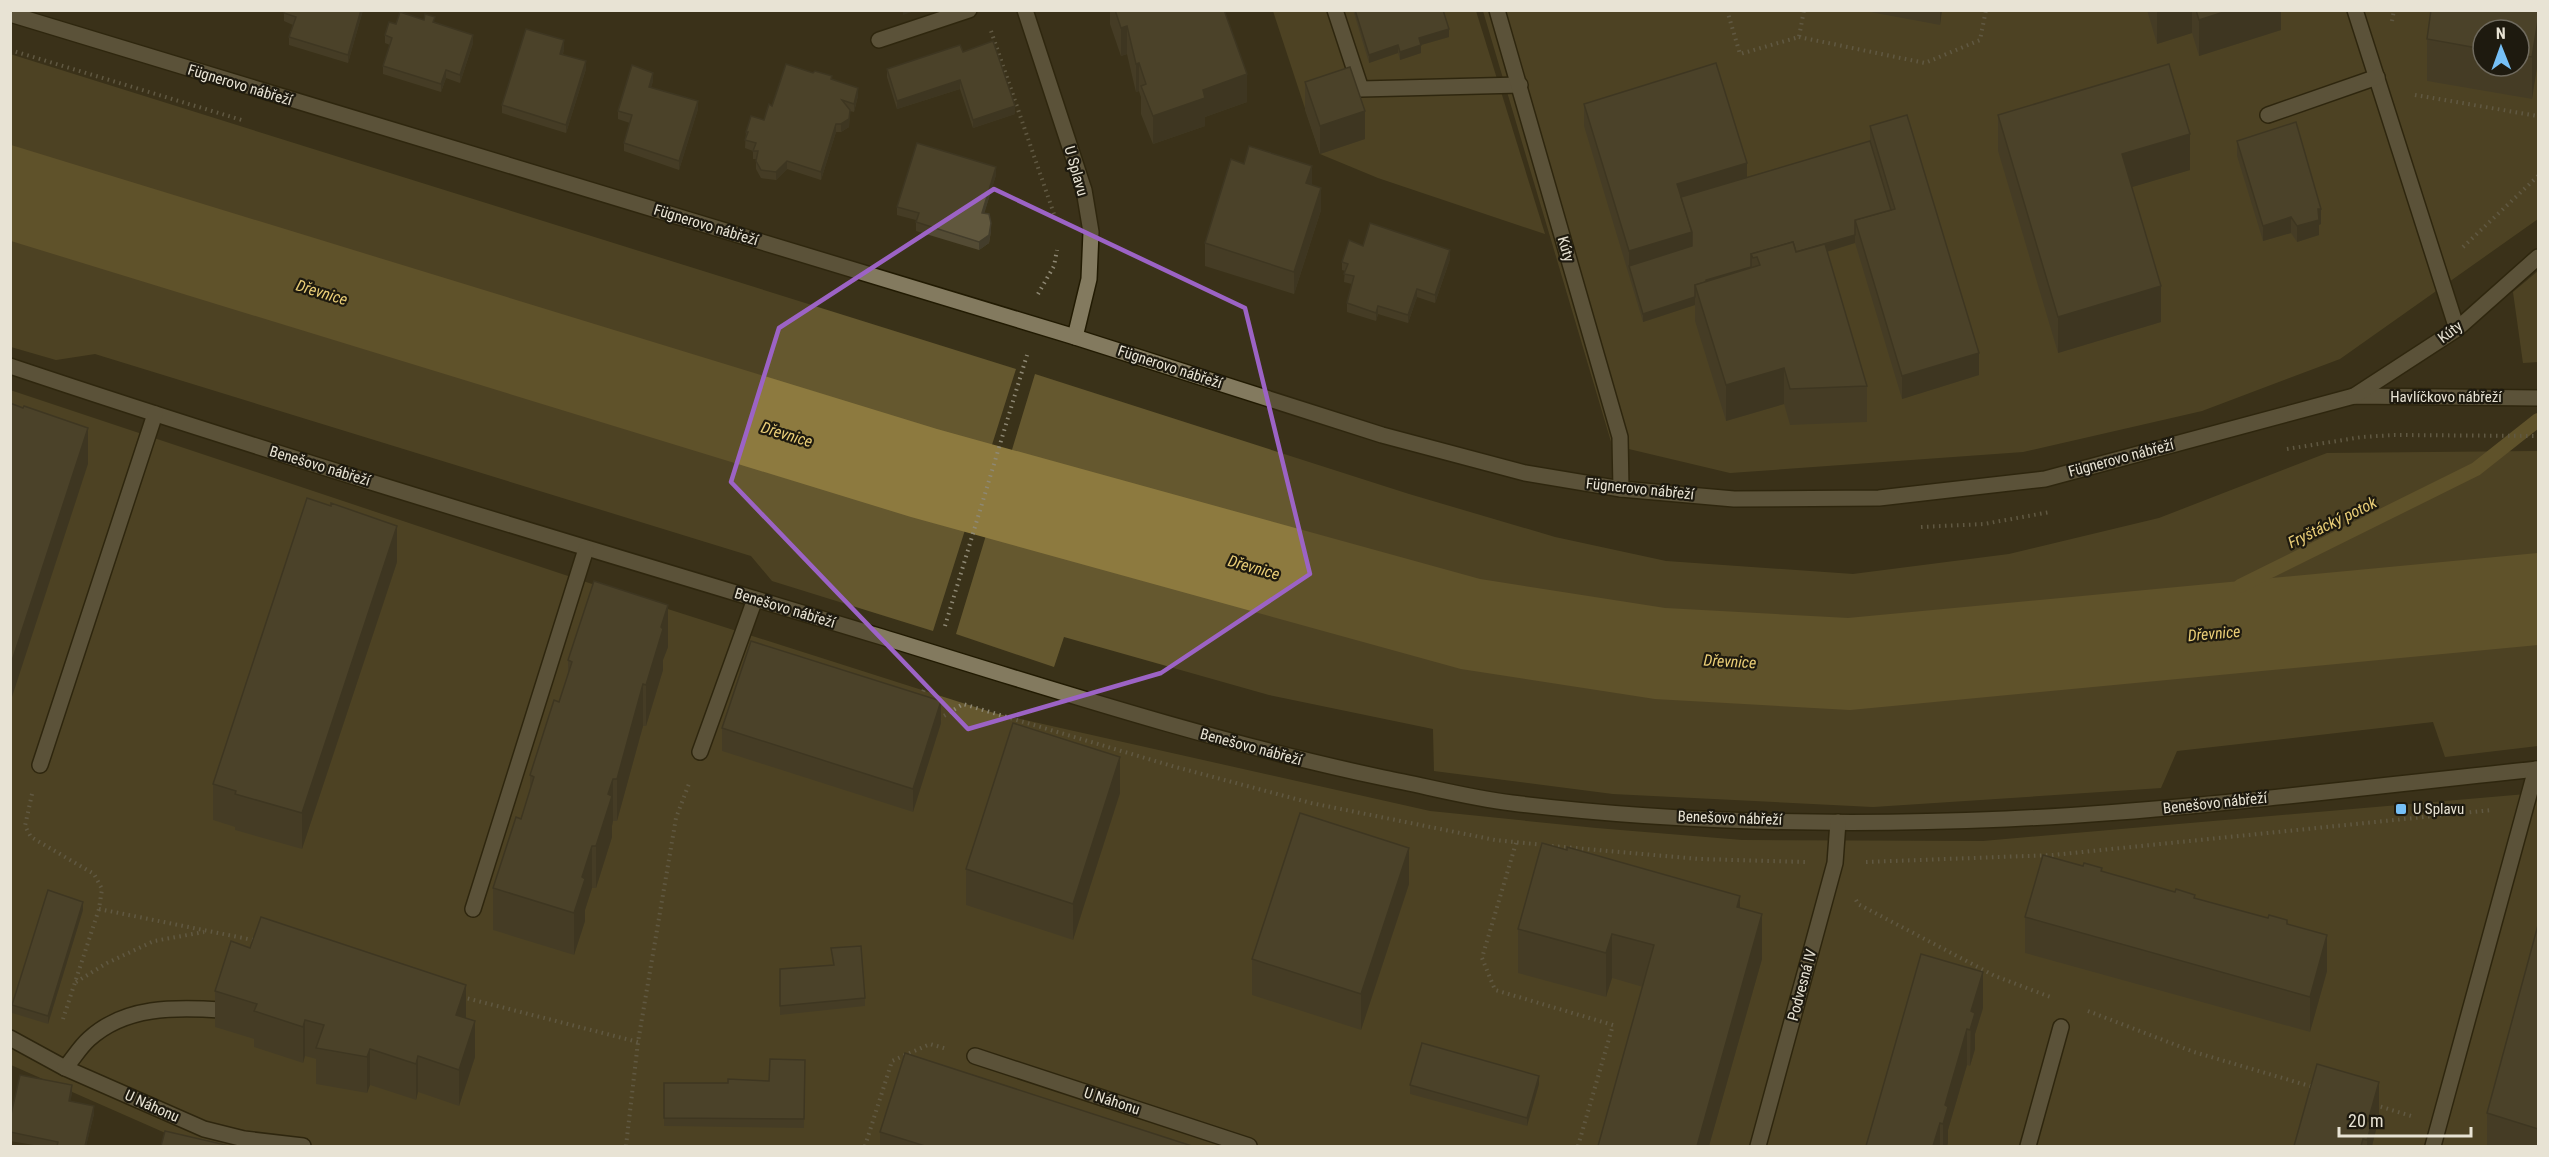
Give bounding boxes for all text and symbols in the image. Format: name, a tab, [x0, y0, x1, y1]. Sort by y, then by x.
north arrow	[2471, 18, 2531, 78]
text: N	[2496, 24, 2506, 43]
street label: Fügnerovo nábřeží	[185, 61, 296, 110]
street label: U Splavu	[1060, 144, 1092, 198]
street label: Fügnerovo nábřeží	[651, 201, 762, 250]
street label: Kúty	[1554, 234, 1578, 264]
water label: Dřevnice	[294, 276, 350, 309]
street label: Kúty	[2434, 317, 2466, 347]
street label: Fügnerovo nábřeží	[1116, 342, 1226, 393]
street label: Havlíčkovo nábřeží	[2390, 388, 2503, 406]
water label: Dřevnice	[759, 418, 815, 451]
street label: Fügnerovo nábřeží	[2066, 435, 2177, 481]
street label: Benešovo nábřeží	[267, 442, 374, 490]
street label: Fügnerovo nábřeží	[1585, 474, 1696, 504]
water label: Fryštácký potok	[2285, 492, 2381, 552]
water label: Dřevnice	[1226, 551, 1282, 584]
street label: Benešovo nábřeží	[732, 584, 839, 632]
water label: Dřevnice	[2187, 622, 2241, 645]
water label: Dřevnice	[1703, 651, 1757, 672]
street label: Benešovo nábřeží	[1198, 725, 1305, 770]
street label: Benešovo nábřeží	[2162, 788, 2269, 817]
place label: U Splavu	[2413, 800, 2464, 818]
marker: U Splavu	[2394, 802, 2408, 816]
street label: Benešovo nábřeží	[1677, 807, 1784, 829]
street label: Podvesná IV	[1784, 947, 1820, 1023]
street label: U Náhonu	[1082, 1084, 1142, 1118]
street label: U Náhonu	[122, 1086, 182, 1126]
scale bar	[2339, 1100, 2471, 1138]
text: 20 m	[2348, 1110, 2383, 1131]

